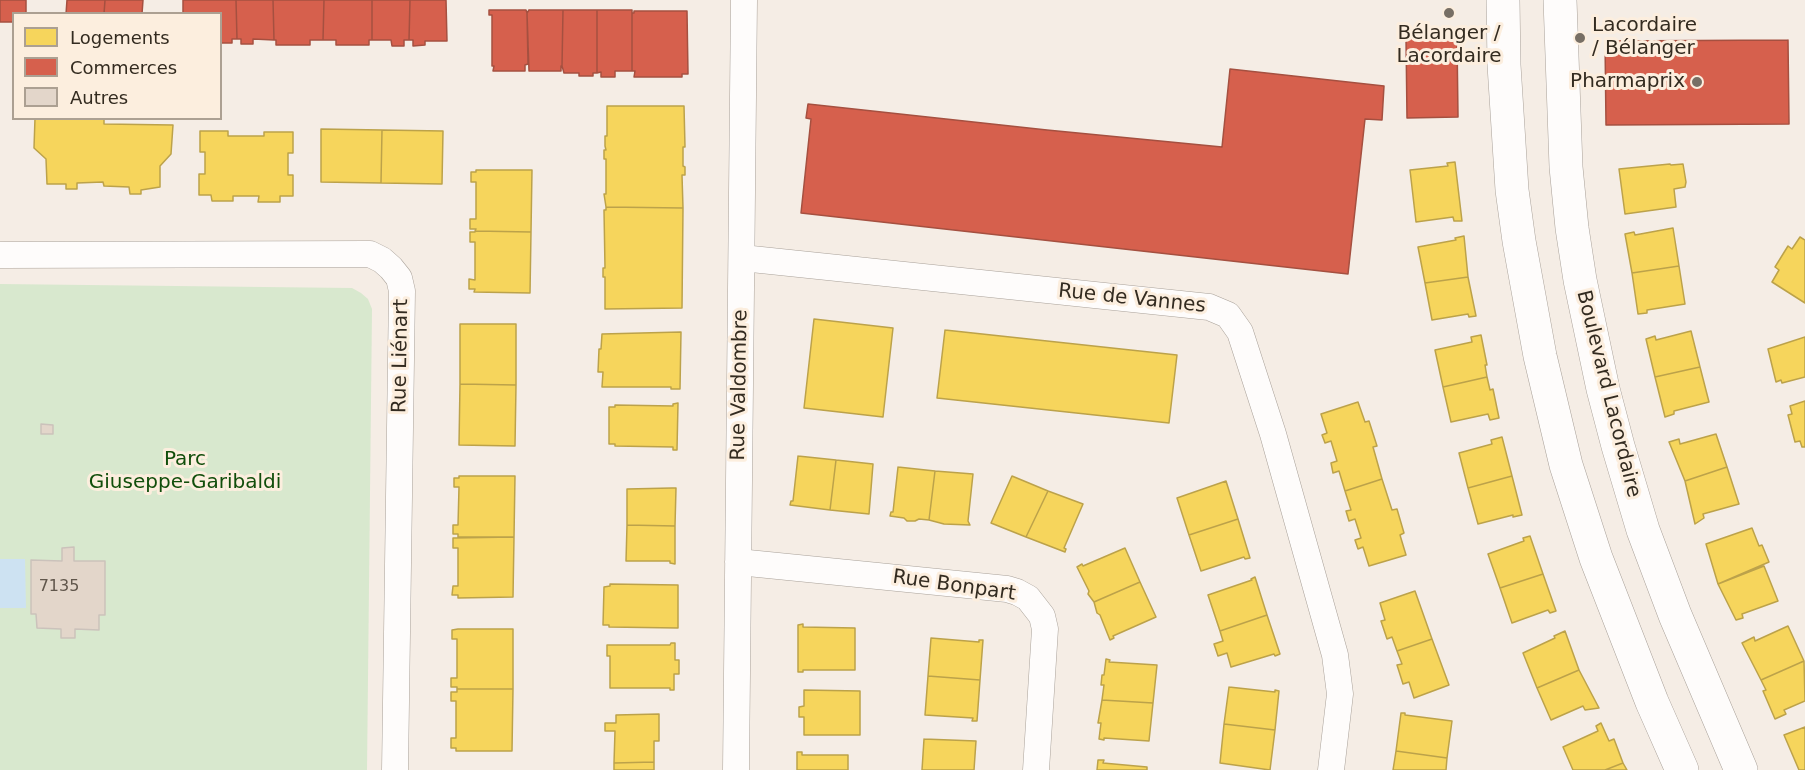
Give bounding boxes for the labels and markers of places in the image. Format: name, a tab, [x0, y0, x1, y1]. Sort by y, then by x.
marker: Bélanger / Lacordaire	[1442, 6, 1456, 20]
place label: Lacordaire / Bélanger	[1592, 14, 1697, 61]
place label: Bélanger / Lacordaire	[1396, 22, 1502, 69]
marker: Lacordaire / Bélanger	[1573, 31, 1587, 45]
place label: Pharmaprix	[1570, 70, 1685, 94]
marker: Pharmaprix	[1690, 75, 1704, 89]

